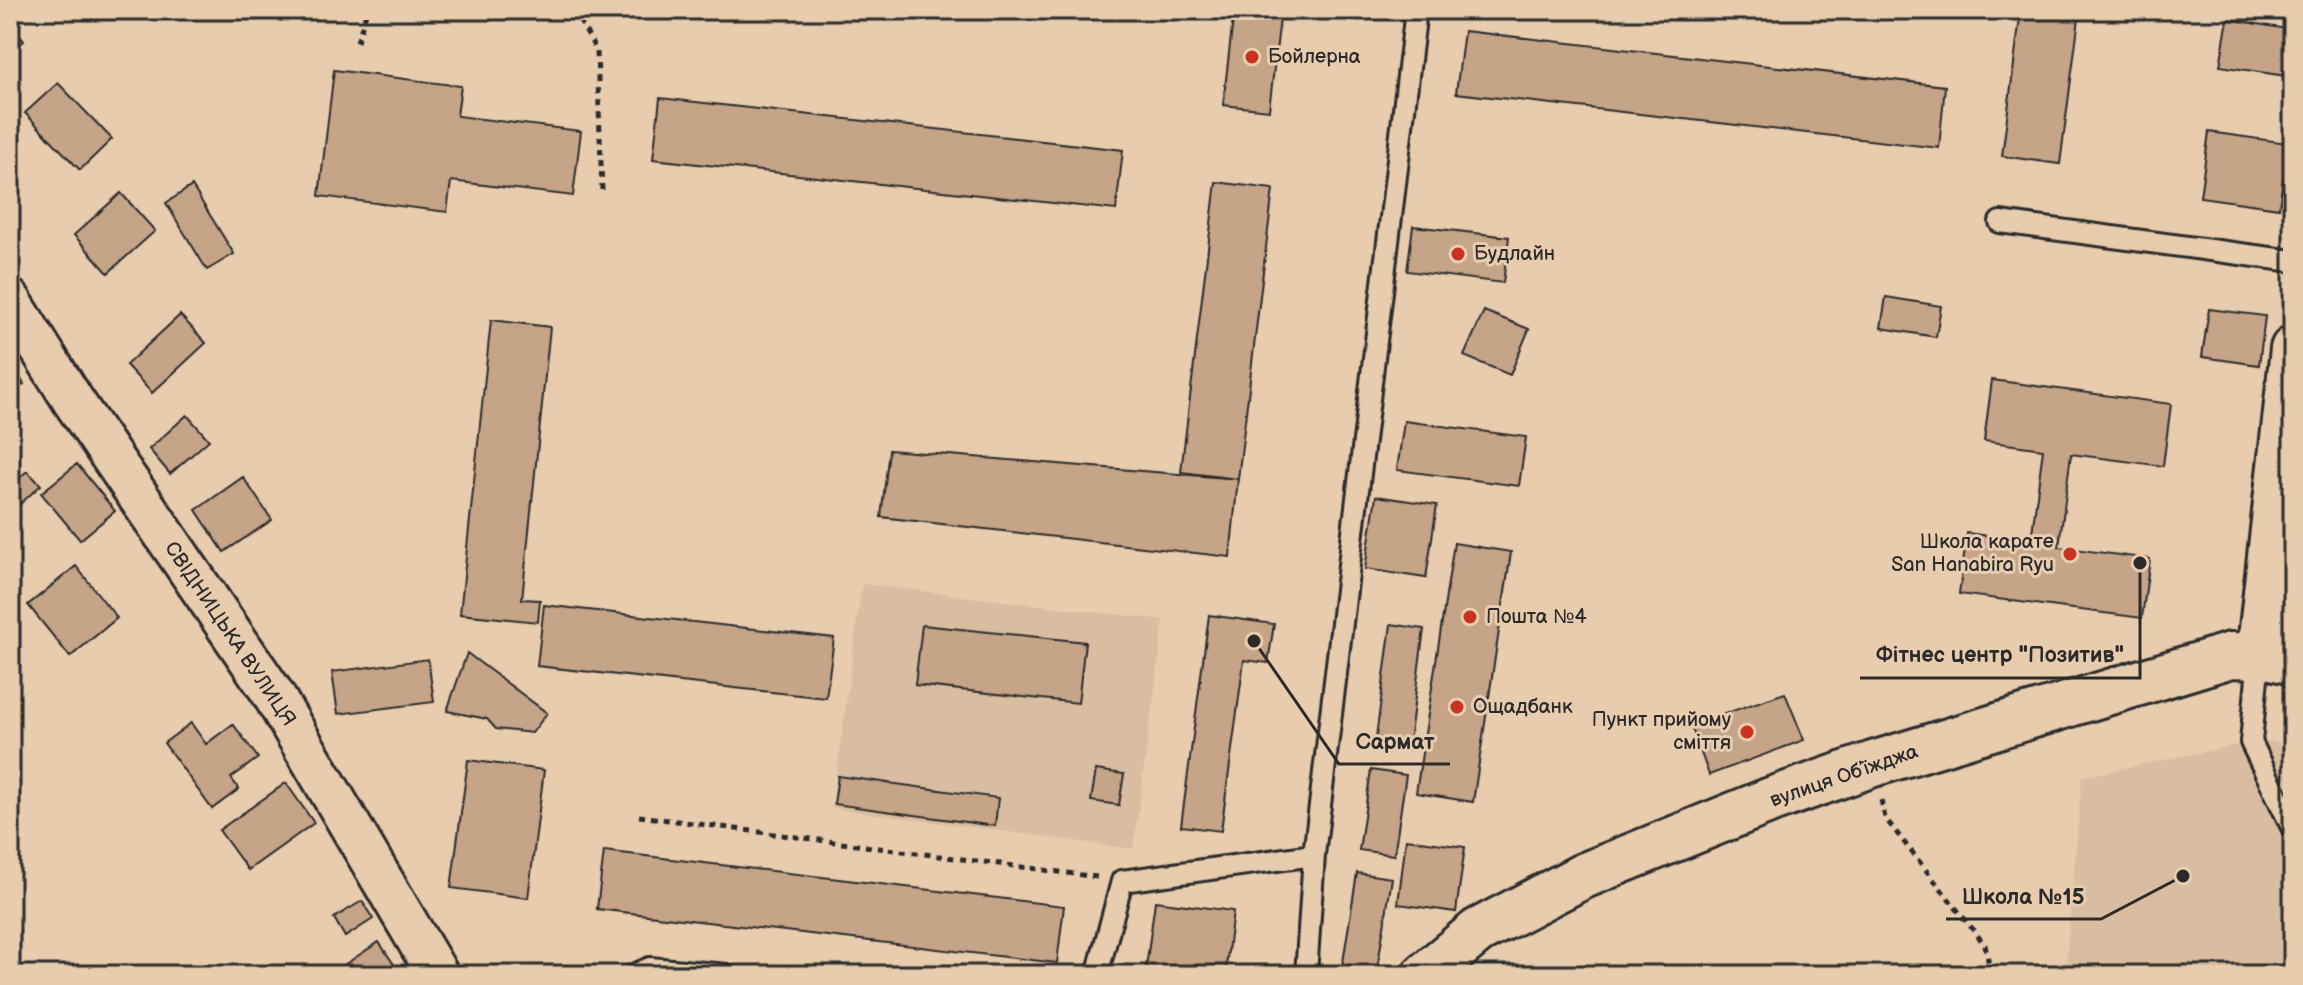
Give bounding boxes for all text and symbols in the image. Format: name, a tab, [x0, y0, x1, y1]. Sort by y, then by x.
place label: Бойлерна	[1268, 45, 1361, 69]
marker: Бойлерна	[1243, 48, 1261, 66]
place label: Будлайн	[1474, 242, 1555, 266]
marker: Будлайн	[1449, 245, 1467, 263]
place label: Школа карате San Hanabira Ryu	[1891, 530, 2054, 577]
street label: СВІДНИЦЬКА ВУЛИЦЯ	[159, 537, 301, 731]
marker: Школа карате San Hanabira Ryu	[2061, 545, 2079, 563]
place label: Пошта №4	[1486, 605, 1587, 629]
marker: Пошта №4	[1461, 608, 1479, 626]
callout: Фітнес центр "Позитив"	[1860, 632, 2140, 678]
text: Фітнес центр "Позитив"	[1876, 642, 2124, 669]
place label: Ощадбанк	[1473, 695, 1573, 719]
marker: Ощадбанк	[1448, 698, 1466, 716]
place label: Пункт прийому сміття	[1592, 708, 1731, 755]
callout: Сармат	[1339, 718, 1450, 764]
marker: Пункт прийому сміття	[1738, 723, 1756, 741]
text: Сармат	[1355, 729, 1435, 756]
street label: вулиця Обʼїжджа	[1767, 739, 1921, 813]
callout: Школа №15	[1946, 873, 2101, 919]
text: Школа №15	[1962, 884, 2085, 911]

